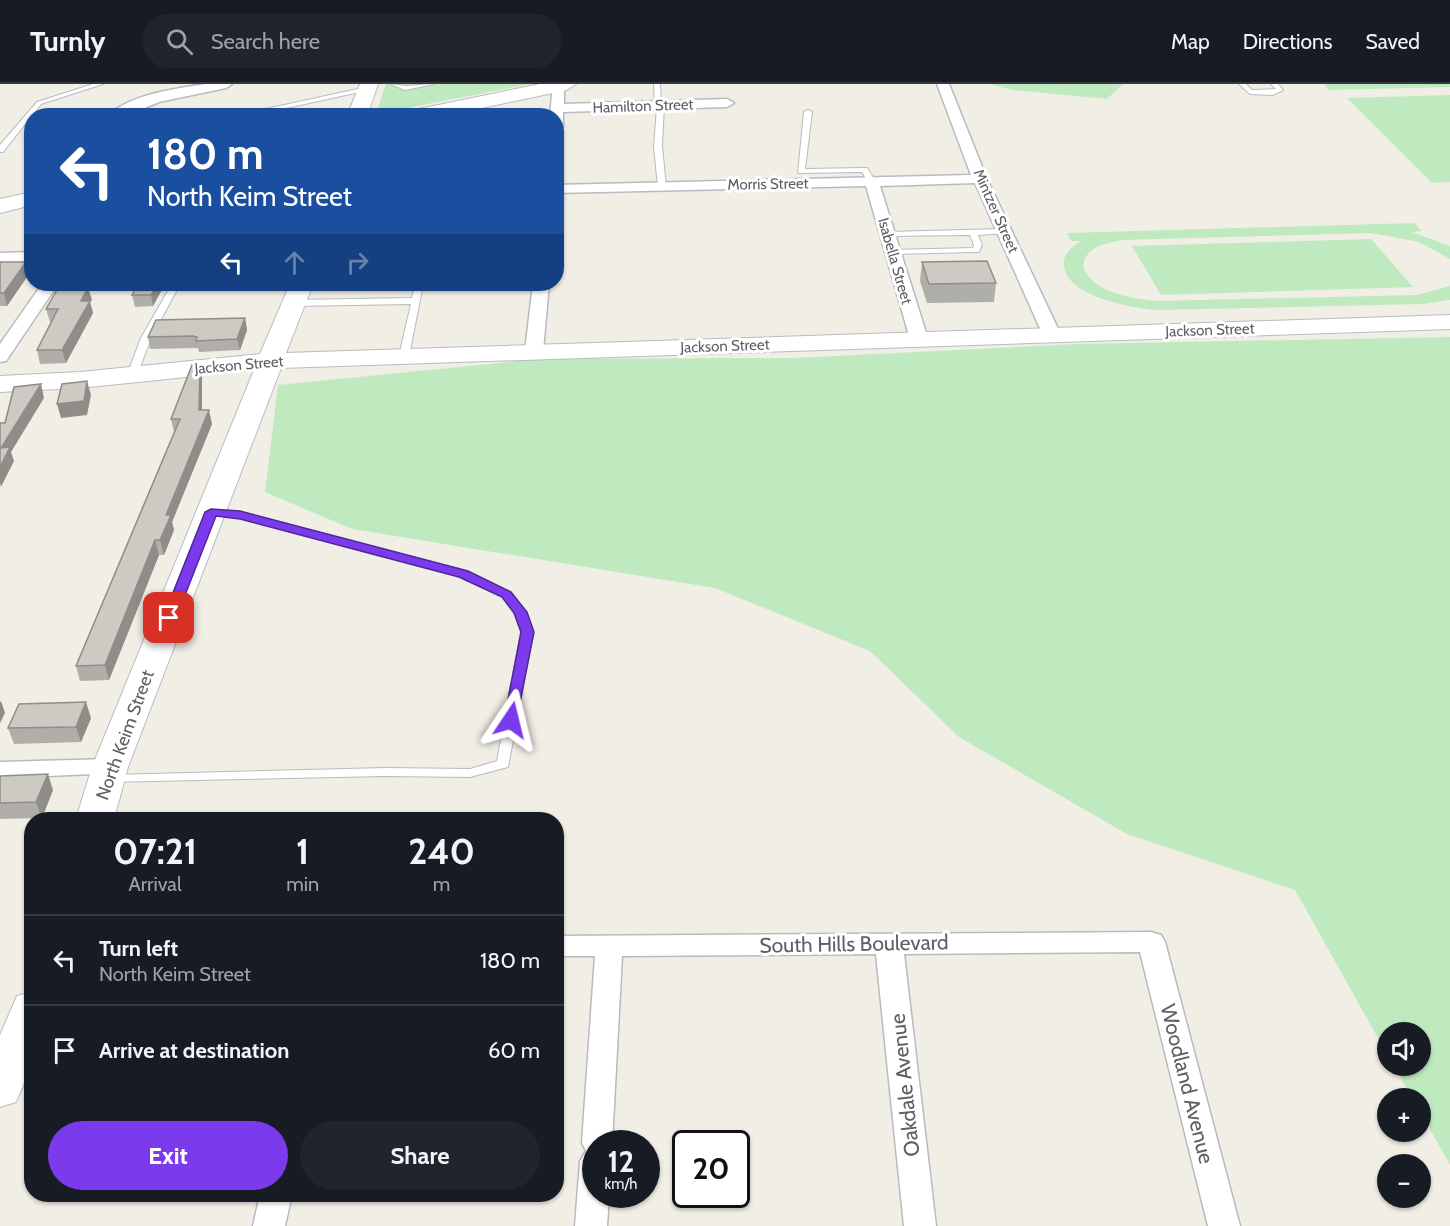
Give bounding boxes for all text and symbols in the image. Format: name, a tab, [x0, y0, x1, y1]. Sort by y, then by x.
search box	[142, 14, 562, 68]
text: Turnly	[30, 24, 106, 58]
icon: search	[163, 25, 196, 58]
text: Search here	[211, 28, 320, 55]
text: Map	[1171, 29, 1210, 54]
text: Directions	[1243, 29, 1332, 54]
text: Saved	[1365, 29, 1420, 54]
street label: Hamilton Street	[592, 95, 694, 117]
text: 180 m	[147, 128, 263, 180]
icon: left	[48, 132, 126, 210]
street label: Mintzer Street	[970, 166, 1022, 256]
street label: Morris Street	[727, 174, 809, 194]
text: North Keim Street	[147, 180, 352, 213]
street label: Isabella Street	[874, 216, 916, 306]
icon: left	[215, 246, 248, 279]
icon: ahead	[278, 246, 311, 279]
icon: right	[341, 246, 374, 279]
street label: Jackson Street	[1164, 319, 1255, 341]
street label: Jackson Street	[679, 335, 770, 357]
street label: Jackson Street	[193, 352, 284, 378]
pin	[143, 592, 194, 643]
icon: arrive	[152, 601, 185, 634]
street label: North Keim Street	[91, 667, 159, 803]
position arrow	[479, 688, 543, 752]
text: 07:21	[113, 829, 197, 873]
text: 1	[296, 829, 309, 873]
text: 240	[408, 829, 475, 873]
text: Arrival	[128, 872, 182, 896]
text: min	[286, 872, 319, 896]
text: m	[433, 872, 450, 896]
street label: South Hills Boulevard	[759, 929, 949, 958]
text: Turn left	[99, 935, 178, 962]
icon: left	[48, 944, 81, 977]
text: 180 m	[480, 947, 540, 974]
text: North Keim Street	[99, 962, 251, 986]
street label: Woodland Avenue	[1156, 1002, 1219, 1166]
street label: Oakdale Avenue	[885, 1012, 924, 1158]
map controls	[1377, 1022, 1431, 1208]
button: sound	[1377, 1022, 1431, 1076]
icon: arrive	[48, 1034, 81, 1067]
text: Arrive at destination	[99, 1037, 289, 1064]
text: 60 m	[488, 1037, 540, 1064]
button: +	[1377, 1088, 1431, 1142]
button: Exit	[48, 1121, 288, 1190]
button: Share	[300, 1121, 540, 1190]
speed limit sign: 20	[672, 1130, 750, 1208]
text: 12	[608, 1143, 634, 1180]
button: −	[1377, 1154, 1431, 1208]
text: km/h	[605, 1175, 637, 1193]

